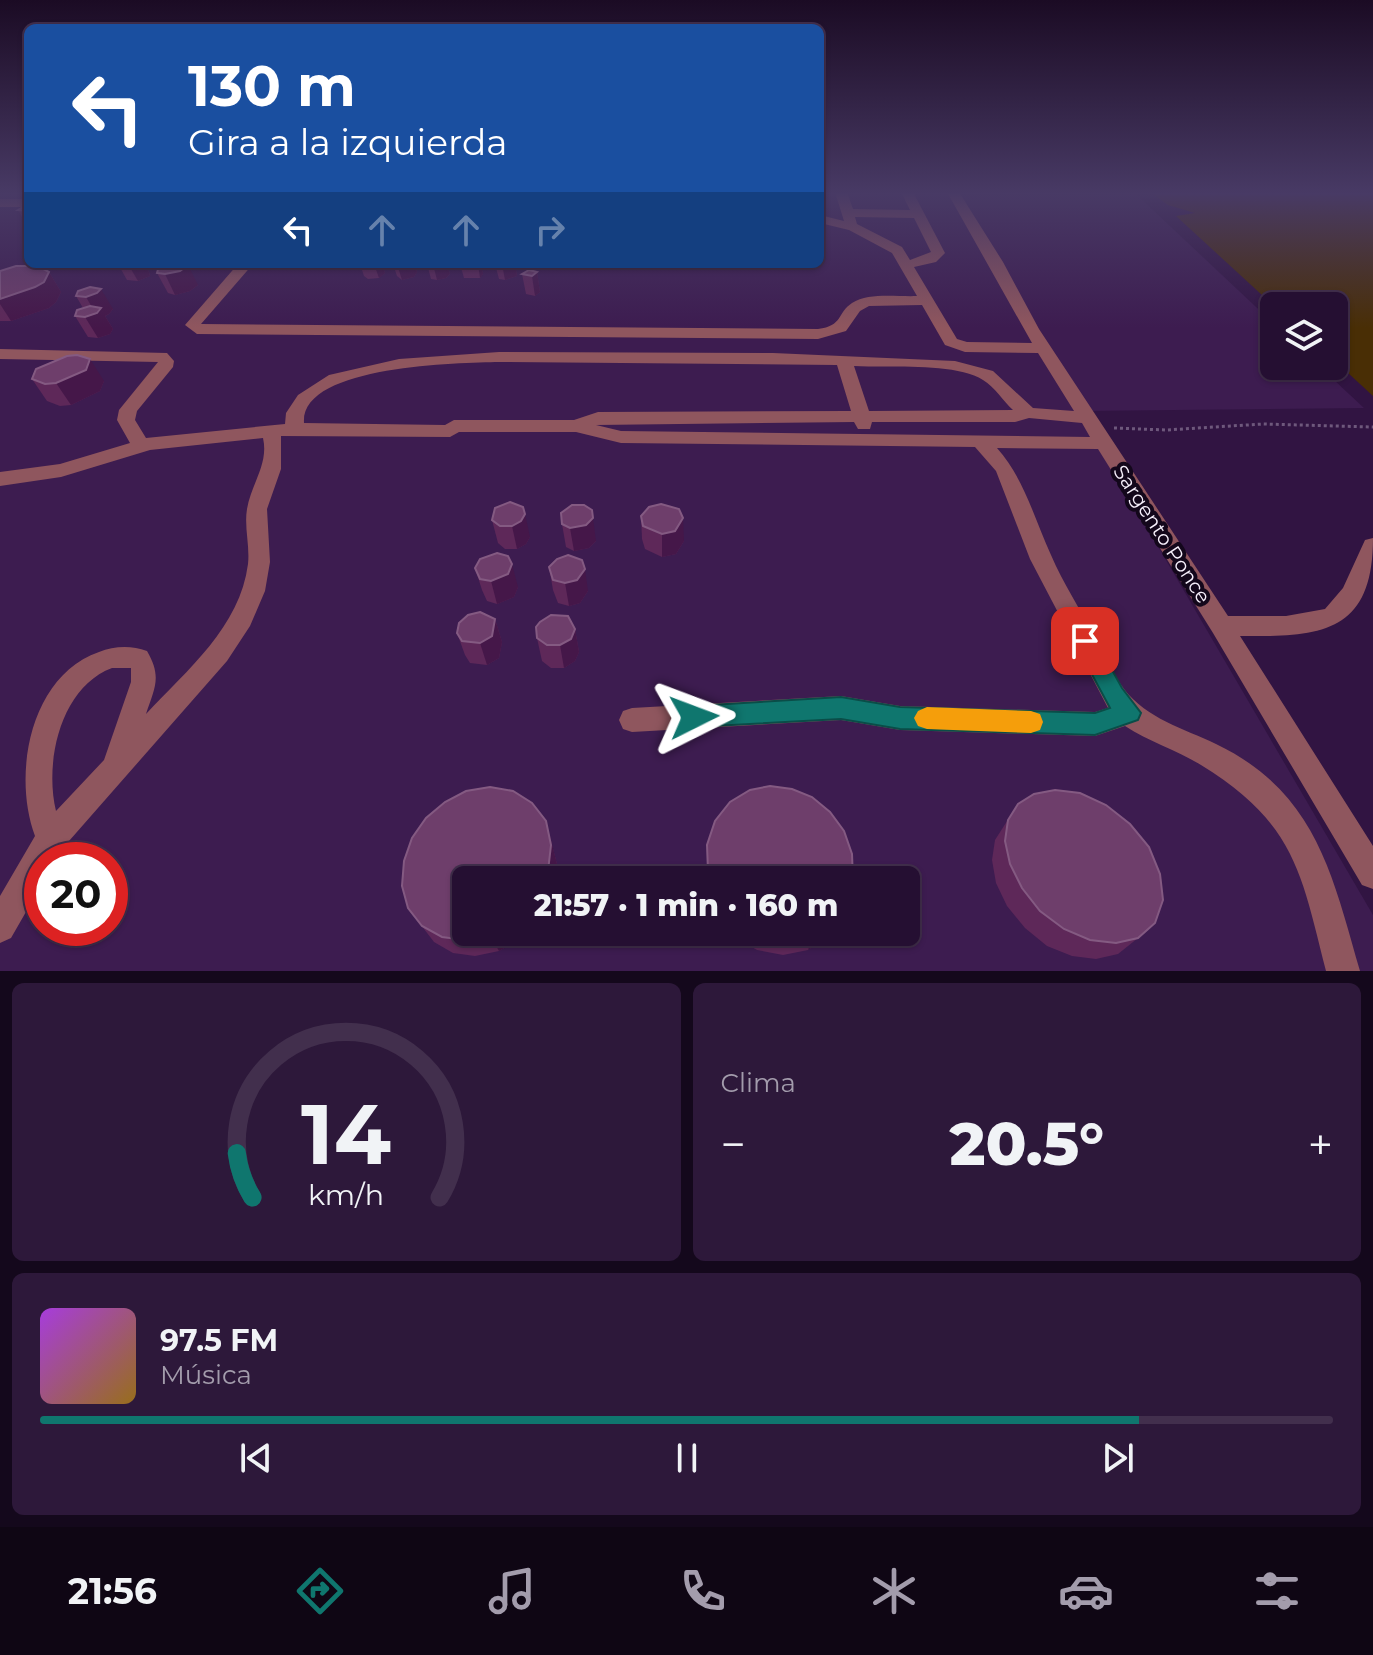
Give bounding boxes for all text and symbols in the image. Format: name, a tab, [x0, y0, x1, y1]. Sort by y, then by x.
text: 130 m	[188, 52, 356, 120]
icon: left	[56, 56, 160, 160]
text: Gira a la izquierda	[188, 120, 508, 164]
icon: left	[276, 208, 320, 252]
icon: ahead	[360, 208, 404, 252]
icon: ahead	[444, 208, 488, 252]
icon: right	[528, 208, 572, 252]
map controls	[1260, 292, 1348, 380]
button: layers	[1260, 292, 1348, 380]
street label: Sargento Ponce	[1108, 460, 1216, 608]
pin	[1051, 607, 1119, 675]
icon: arrive	[1063, 619, 1107, 663]
position arrow	[652, 675, 736, 759]
speed limit sign: 20	[24, 842, 128, 946]
text: 21:57 · 1 min · 160 m	[534, 887, 838, 924]
text: Clima	[721, 1067, 796, 1099]
text: 14	[301, 1083, 391, 1185]
text: 20.5°	[950, 1107, 1104, 1180]
text: −	[721, 1117, 746, 1171]
text: +	[1308, 1117, 1333, 1171]
text: km/h	[308, 1177, 384, 1212]
text: 97.5 FM	[160, 1322, 278, 1359]
text: Música	[160, 1359, 252, 1391]
icon: previous	[234, 1436, 278, 1480]
icon: pause	[665, 1436, 709, 1480]
icon: next	[1096, 1436, 1140, 1480]
icon: directions	[292, 1563, 348, 1619]
icon: music	[484, 1563, 540, 1619]
icon: phone	[675, 1563, 731, 1619]
icon: climate	[866, 1563, 922, 1619]
icon: car	[1058, 1563, 1114, 1619]
icon: filters	[1249, 1563, 1305, 1619]
text: 21:56	[68, 1569, 157, 1613]

